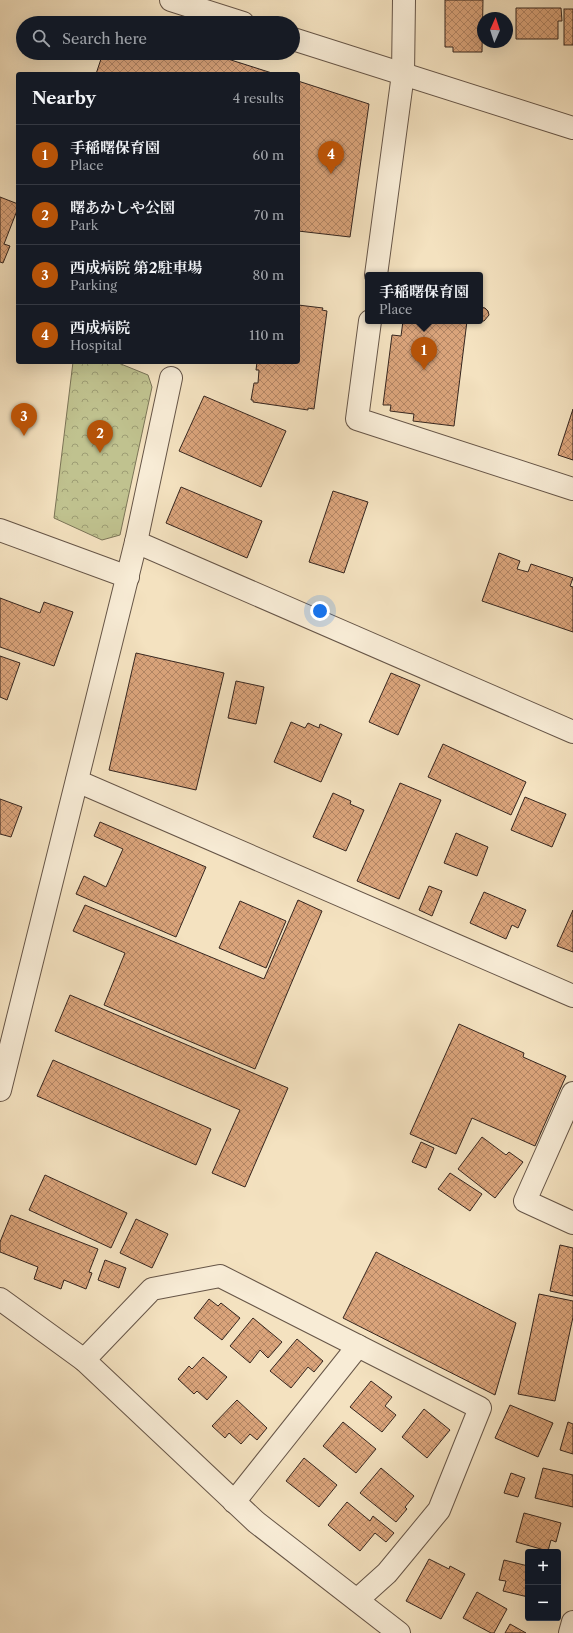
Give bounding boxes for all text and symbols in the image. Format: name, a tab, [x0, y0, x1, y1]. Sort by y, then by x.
north arrow	[477, 12, 513, 48]
search box	[16, 16, 300, 60]
icon: search	[30, 27, 52, 49]
text: Search here	[62, 29, 147, 48]
text: Nearby	[32, 88, 96, 108]
text: 4 results	[233, 90, 284, 106]
text: 手稲曙保育園	[70, 138, 160, 157]
pin: 4	[318, 141, 344, 174]
text: 1	[42, 147, 48, 163]
text: 60 m	[253, 147, 284, 163]
text: Place	[70, 157, 103, 173]
text: 曙あかしや公園	[70, 198, 175, 217]
text: 2	[41, 207, 49, 223]
text: 70 m	[254, 207, 284, 223]
text: Park	[70, 217, 98, 233]
text: 西成病院 第2駐車場	[70, 258, 203, 277]
text: 3	[41, 267, 49, 283]
text: 80 m	[252, 267, 284, 283]
popup	[365, 272, 483, 324]
text: Parking	[70, 277, 117, 293]
text: 手稲曙保育園	[379, 282, 469, 301]
text: Place	[379, 301, 412, 317]
text: 西成病院	[70, 318, 130, 337]
text: 4	[41, 327, 49, 343]
text: 110 m	[249, 327, 284, 343]
text: Hospital	[70, 337, 122, 353]
pin: 1	[411, 337, 437, 370]
pin: 3	[11, 403, 37, 436]
pin: 2	[87, 420, 113, 453]
your location	[310, 601, 330, 621]
map controls	[525, 1549, 561, 1621]
button: +	[525, 1549, 561, 1585]
button: −	[525, 1585, 561, 1621]

